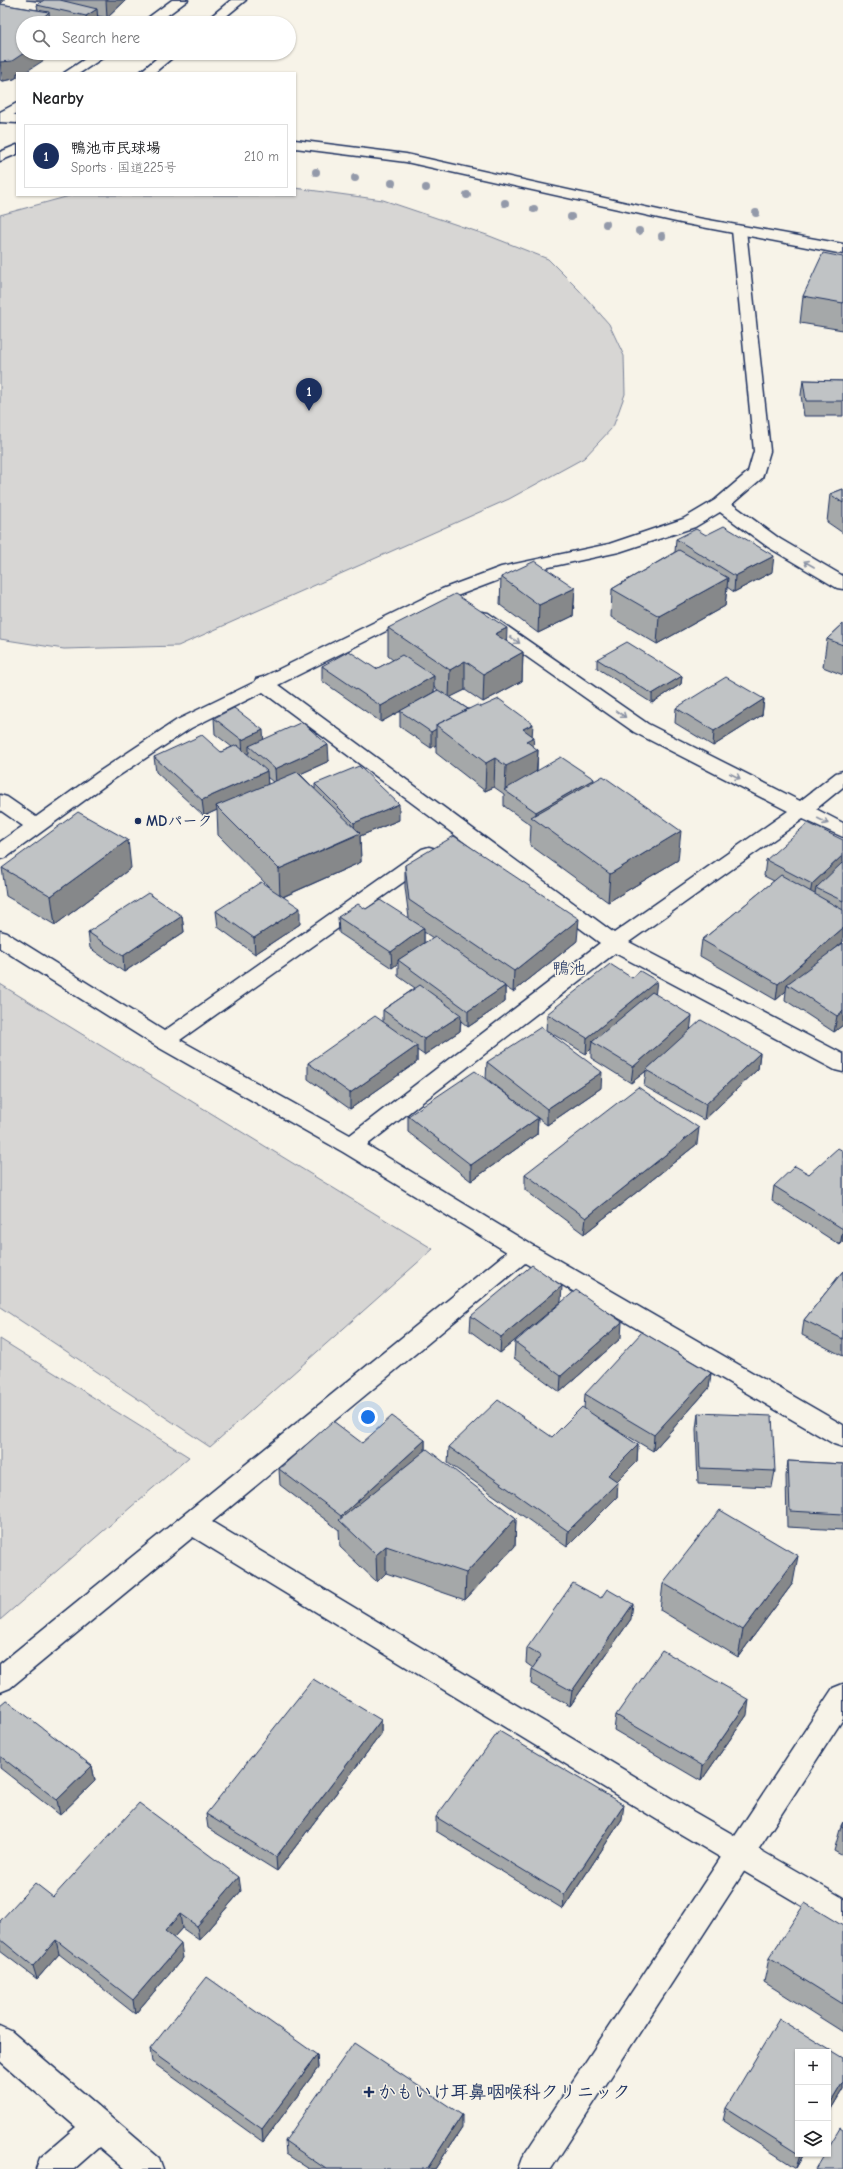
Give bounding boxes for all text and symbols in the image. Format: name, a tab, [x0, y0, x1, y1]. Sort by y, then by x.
search box	[16, 16, 296, 60]
icon: search	[30, 27, 52, 49]
text: Search here	[62, 29, 140, 47]
text: Nearby	[32, 89, 83, 108]
text: 鴨池市民球場	[71, 139, 161, 157]
text: 1	[43, 149, 49, 164]
text: 210 m	[244, 149, 279, 164]
text: Sports · 国道225号	[71, 160, 177, 175]
pin: 1	[296, 378, 322, 411]
one-way arrow	[803, 559, 815, 567]
one-way arrow	[509, 636, 520, 644]
one-way arrow	[615, 710, 626, 718]
one-way arrow	[729, 773, 741, 780]
place label: MDパーク	[146, 812, 212, 830]
marker: MDパーク	[133, 816, 143, 826]
one-way arrow	[816, 818, 828, 825]
district label: 鴨池	[552, 959, 586, 978]
your location	[358, 1407, 378, 1427]
map controls	[795, 2049, 831, 2157]
button: +	[795, 2049, 831, 2085]
place label: かもいけ耳鼻咽喉科クリニック	[378, 2082, 631, 2103]
button: −	[795, 2085, 831, 2121]
marker: かもいけ耳鼻咽喉科クリニック	[363, 2086, 375, 2098]
button: layers	[795, 2121, 831, 2157]

